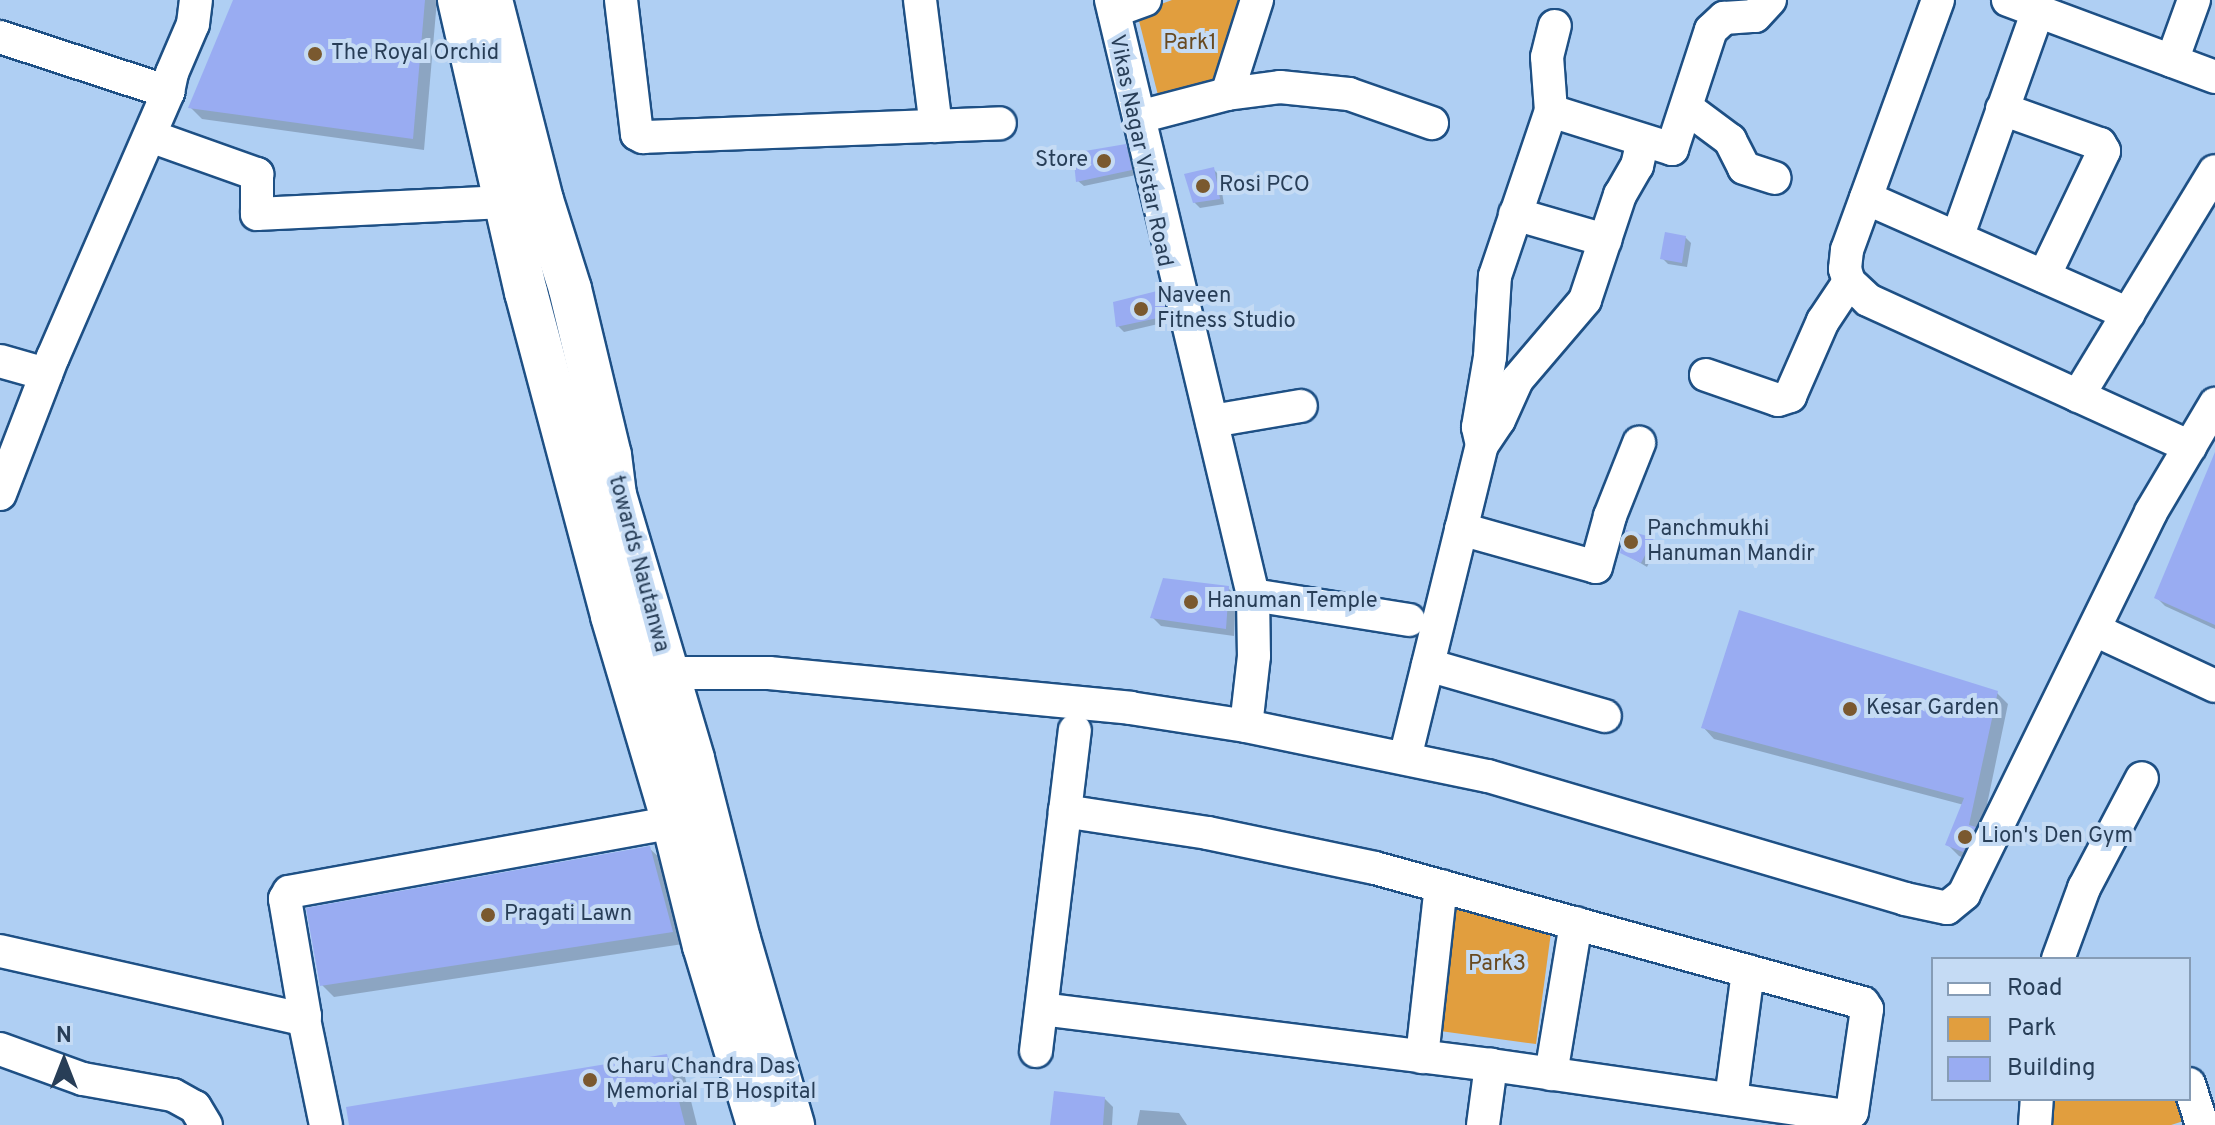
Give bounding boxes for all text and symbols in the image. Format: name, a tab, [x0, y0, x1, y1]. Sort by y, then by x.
park label: Park1	[1163, 31, 1217, 57]
street label: Vikas Nagar Vistar Road	[1102, 32, 1178, 270]
place label: The Royal Orchid	[331, 41, 499, 67]
marker: The Royal Orchid	[306, 45, 324, 63]
place label: Store	[1035, 148, 1088, 174]
marker: Store	[1095, 152, 1113, 170]
place label: Rosi PCO	[1219, 173, 1310, 199]
marker: Rosi PCO	[1194, 177, 1212, 195]
place label: Naveen Fitness Studio	[1157, 283, 1296, 334]
marker: Naveen Fitness Studio	[1132, 300, 1150, 318]
street label: towards Nautanwa	[602, 473, 674, 655]
place label: Panchmukhi Hanuman Mandir	[1647, 516, 1815, 568]
marker: Panchmukhi Hanuman Mandir	[1622, 533, 1640, 551]
place label: Hanuman Temple	[1207, 589, 1379, 615]
marker: Hanuman Temple	[1182, 593, 1200, 611]
place label: Kesar Garden	[1866, 696, 1999, 722]
marker: Kesar Garden	[1841, 700, 1859, 718]
place label: Lion's Den Gym	[1981, 824, 2133, 850]
marker: Lion's Den Gym	[1956, 828, 1974, 846]
place label: Pragati Lawn	[504, 902, 632, 928]
marker: Pragati Lawn	[479, 906, 497, 924]
park label: Park3	[1468, 952, 1526, 978]
legend	[1931, 957, 2191, 1101]
text: Road	[2007, 974, 2063, 1004]
text: Park	[2007, 1014, 2057, 1044]
north arrow	[24, 1021, 104, 1101]
text: N	[56, 1023, 72, 1050]
place label: Charu Chandra Das Memorial TB Hospital	[606, 1054, 817, 1106]
text: Building	[2007, 1054, 2096, 1084]
marker: Charu Chandra Das Memorial TB Hospital	[581, 1071, 599, 1089]

